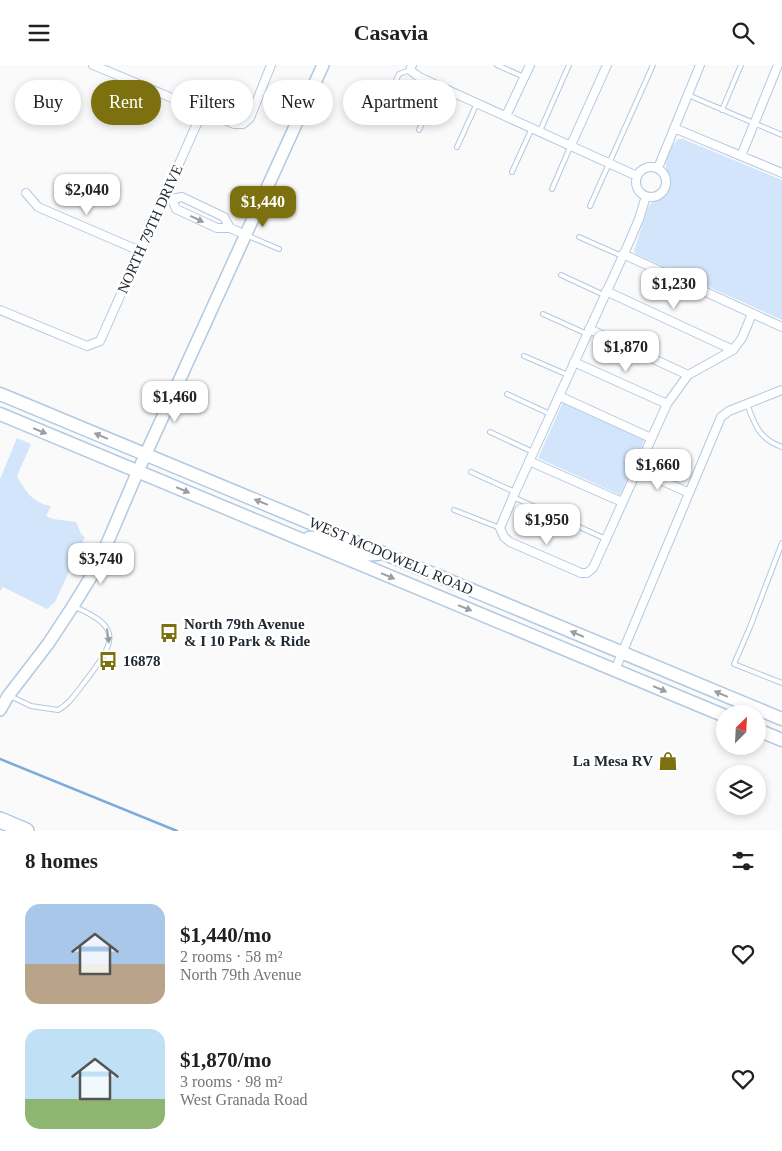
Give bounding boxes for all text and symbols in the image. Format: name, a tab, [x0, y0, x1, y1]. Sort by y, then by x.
icon: menu	[25, 19, 53, 47]
icon: search	[729, 19, 757, 47]
text: Casavia	[354, 20, 428, 45]
chip: Buy	[15, 80, 81, 125]
chip: Rent	[91, 80, 161, 125]
chip: Filters	[171, 80, 253, 125]
chip: New	[263, 80, 333, 125]
chip: Apartment	[343, 80, 456, 125]
street label: NORTH 79TH DRIVE	[114, 162, 186, 296]
pin: $2,040	[46, 173, 128, 216]
text: $2,040	[65, 181, 109, 198]
pin: $1,440	[222, 185, 304, 228]
text: $1,440	[241, 193, 285, 210]
one-way arrow	[190, 215, 204, 223]
pin: $1,230	[633, 267, 715, 310]
text: $1,230	[652, 275, 696, 292]
pin: $1,870	[585, 331, 667, 373]
text: $1,870	[604, 338, 648, 355]
pin: $1,460	[134, 381, 216, 423]
text: $1,460	[153, 388, 197, 405]
one-way arrow	[33, 427, 48, 435]
one-way arrow	[94, 431, 108, 439]
pin: $1,660	[617, 449, 699, 491]
text: $1,660	[636, 456, 680, 473]
one-way arrow	[176, 486, 191, 494]
one-way arrow	[253, 498, 268, 506]
pin: $1,950	[506, 503, 588, 546]
text: $1,950	[525, 511, 569, 528]
street label: WEST MCDOWELL ROAD	[307, 514, 476, 598]
pin: $3,740	[60, 543, 142, 585]
text: $3,740	[79, 550, 123, 567]
one-way arrow	[380, 572, 395, 580]
one-way arrow	[458, 604, 473, 612]
place label: North 79th Avenue & I 10 Park & Ride	[184, 616, 311, 649]
bus stop icon: North 79th Avenue & I 10 Park & Ride	[158, 622, 180, 644]
one-way arrow	[104, 628, 112, 644]
one-way arrow	[569, 630, 584, 637]
bus stop icon: 16878	[97, 650, 119, 672]
place label: 16878	[123, 653, 161, 669]
one-way arrow	[653, 685, 668, 693]
one-way arrow	[713, 690, 728, 698]
north arrow	[716, 705, 766, 755]
map controls	[716, 705, 766, 815]
shop icon: La Mesa RV	[657, 750, 679, 772]
place label: La Mesa RV	[573, 753, 653, 769]
button: layers	[716, 765, 766, 815]
icon: filters	[729, 847, 757, 875]
text: 8 homes	[25, 849, 98, 873]
text: $1,440/mo	[180, 923, 272, 947]
icon: home	[65, 924, 125, 984]
icon: heart	[729, 940, 757, 968]
text: 2 rooms · 58 m²	[180, 948, 283, 965]
text: North 79th Avenue	[180, 966, 301, 983]
text: $1,870/mo	[180, 1048, 272, 1072]
icon: home	[65, 1049, 125, 1109]
icon: heart	[729, 1065, 757, 1093]
text: 3 rooms · 98 m²	[180, 1073, 283, 1090]
text: West Granada Road	[180, 1091, 308, 1108]

